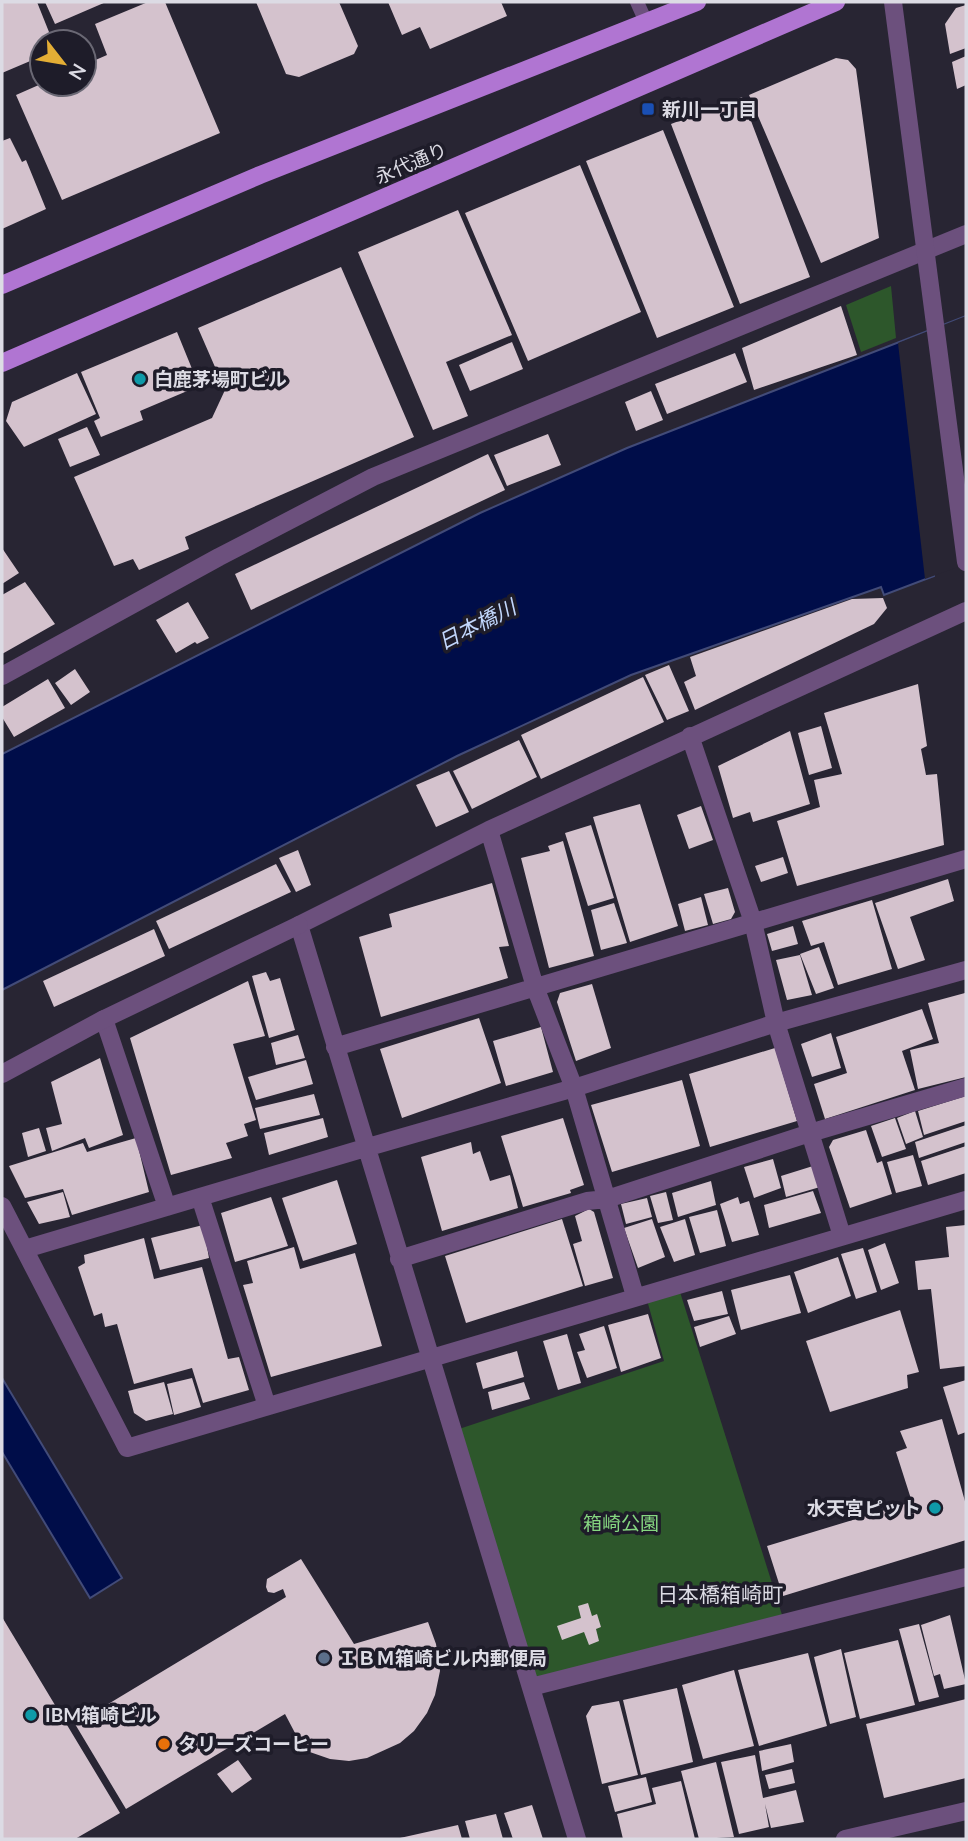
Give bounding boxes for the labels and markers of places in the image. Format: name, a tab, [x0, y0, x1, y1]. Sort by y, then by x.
place label: 新川一丁目	[662, 97, 757, 120]
marker: 新川一丁目	[640, 101, 656, 117]
place label: 白鹿茅場町ビル	[154, 367, 287, 390]
marker: 白鹿茅場町ビル	[132, 371, 148, 387]
place label: 水天宮ピット	[807, 1496, 921, 1519]
marker: 水天宮ピット	[927, 1500, 943, 1516]
place label: ＩＢＭ箱崎ビル内郵便局	[338, 1646, 547, 1669]
marker: ＩＢＭ箱崎ビル内郵便局	[316, 1650, 332, 1666]
place label: IBM箱崎ビル	[45, 1703, 157, 1726]
marker: IBM箱崎ビル	[23, 1707, 39, 1723]
place label: タリーズコーヒー	[178, 1732, 329, 1755]
marker: タリーズコーヒー	[156, 1736, 172, 1752]

